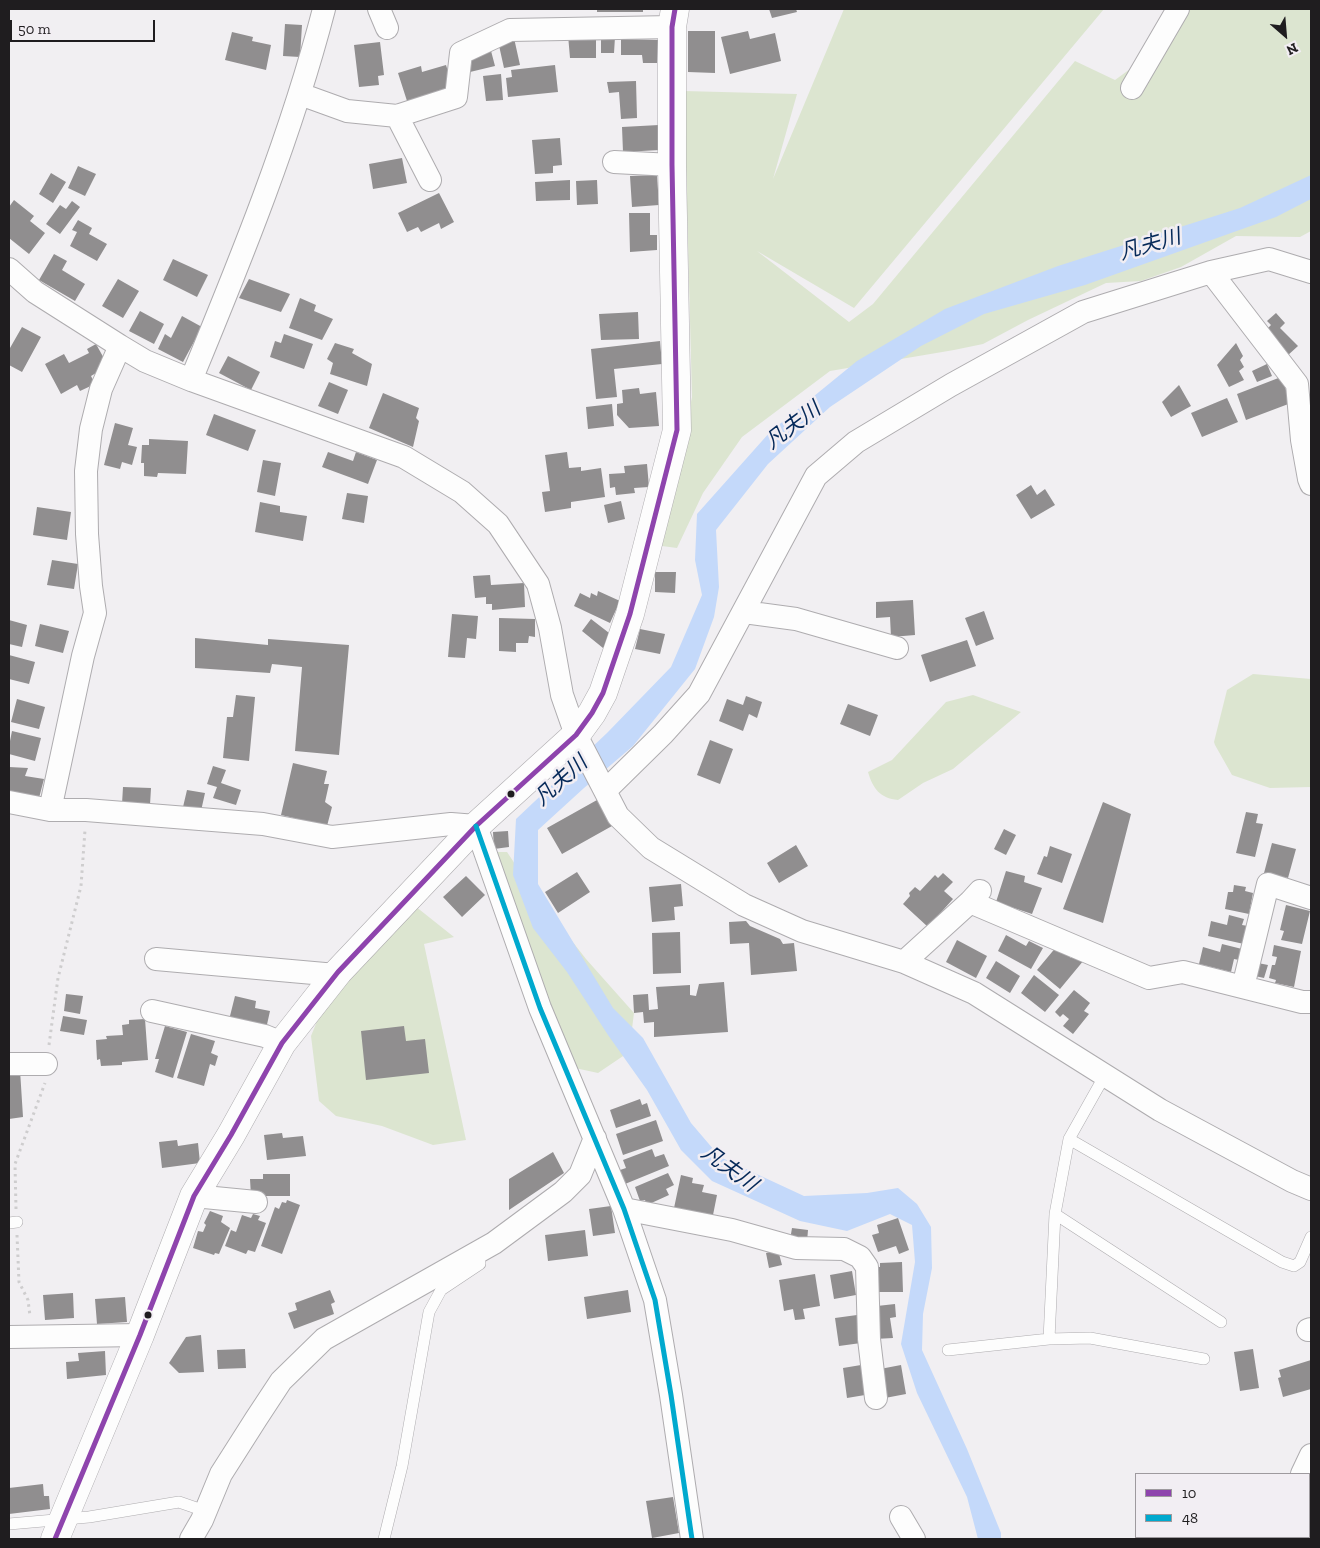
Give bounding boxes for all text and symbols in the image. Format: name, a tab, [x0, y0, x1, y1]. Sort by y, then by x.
scale bar	[12, 10, 158, 42]
north arrow	[1260, 10, 1310, 60]
text: 50 m	[18, 20, 51, 38]
text: N	[1283, 39, 1301, 59]
water label: 凡夫川	[1116, 224, 1184, 266]
water label: 凡夫川	[760, 397, 826, 455]
water label: 凡夫川	[529, 751, 593, 811]
unlabelled marker	[506, 789, 516, 799]
water label: 凡夫川	[696, 1140, 762, 1198]
unlabelled marker	[143, 1310, 153, 1320]
legend	[1135, 1473, 1310, 1538]
text: 10	[1182, 1484, 1196, 1502]
text: 48	[1182, 1509, 1198, 1527]

